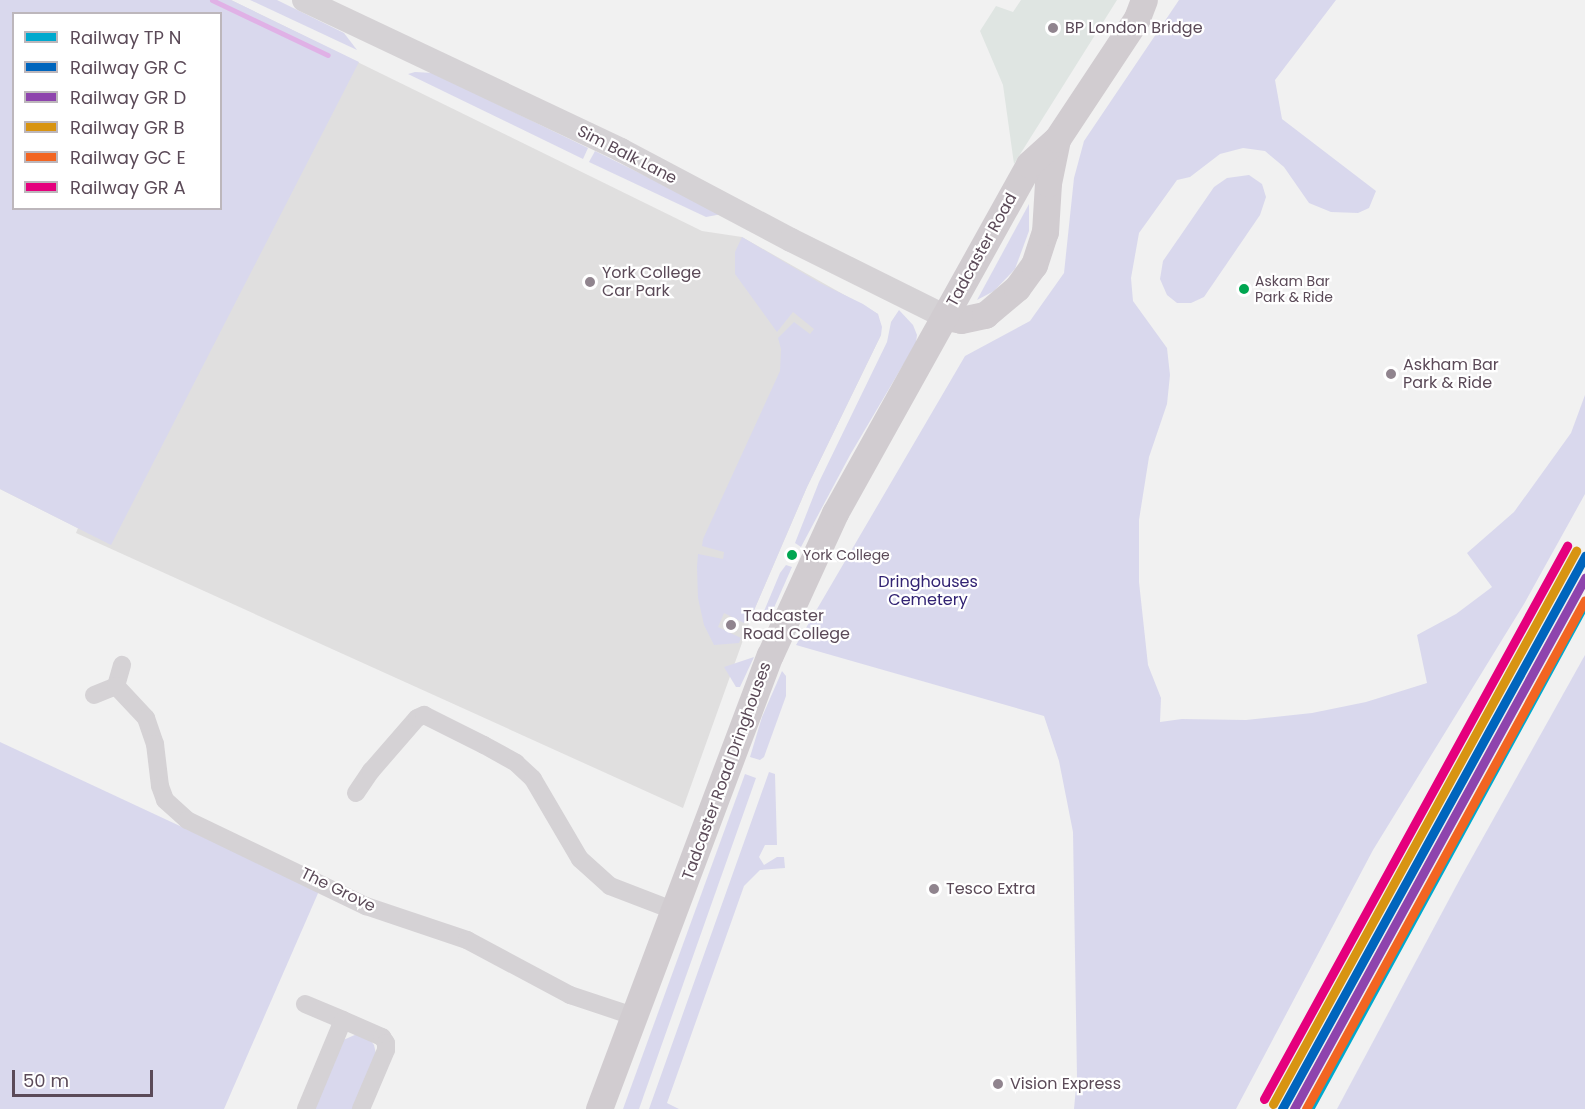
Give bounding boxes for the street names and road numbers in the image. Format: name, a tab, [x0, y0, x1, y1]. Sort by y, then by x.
street label: Sim Balk Lane	[574, 122, 680, 188]
street label: Tadcaster Road	[943, 190, 1021, 310]
street label: Tadcaster Road Dringhouses	[679, 659, 775, 883]
street label: The Grove	[298, 864, 378, 916]

